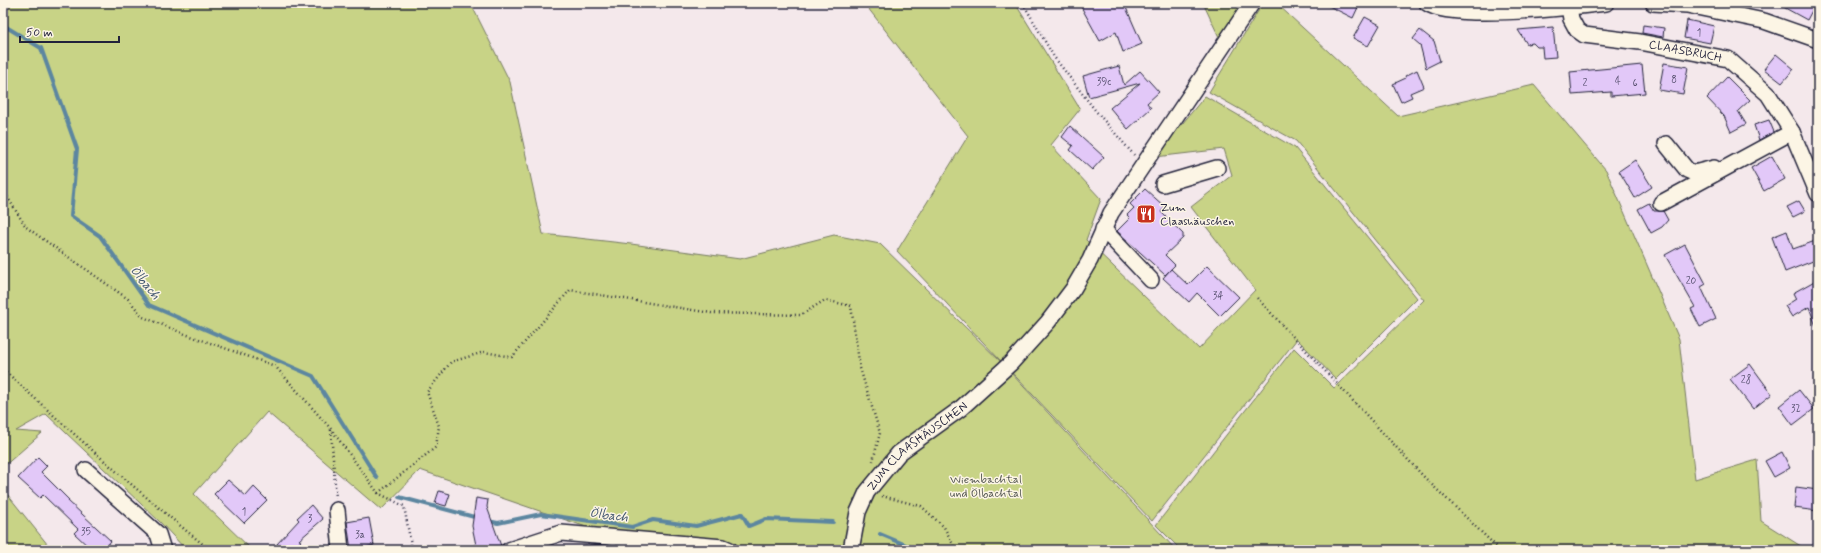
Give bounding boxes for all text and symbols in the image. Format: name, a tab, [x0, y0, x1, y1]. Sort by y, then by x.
scale bar	[20, 18, 119, 44]
text: 50 m	[26, 25, 53, 41]
house number: 1	[1697, 27, 1701, 40]
street label: CLAASBRUCH	[1647, 37, 1723, 67]
house number: 8	[1671, 74, 1677, 87]
house number: 4	[1615, 75, 1621, 88]
house number: 39c	[1097, 76, 1111, 89]
house number: 2	[1583, 77, 1588, 90]
house number: 6	[1632, 77, 1638, 90]
place label: Zum Claashäuschen	[1160, 200, 1234, 230]
restaurant icon: Zum Claashäuschen	[1135, 203, 1157, 225]
water label: Ölbach	[126, 263, 164, 303]
house number: 20	[1686, 275, 1697, 288]
house number: 34	[1213, 290, 1223, 303]
house number: 28	[1741, 373, 1751, 387]
street label: ZUM CLAASHÄUSCHEN	[864, 399, 972, 495]
house number: 32	[1791, 403, 1801, 416]
park label: Wiembachtal und Ölbachtal	[950, 472, 1022, 502]
water label: Ölbach	[589, 504, 629, 527]
house number: 1	[242, 506, 246, 519]
house number: 3	[308, 513, 313, 526]
house number: 35	[81, 526, 91, 539]
house number: 3a	[355, 529, 365, 542]

